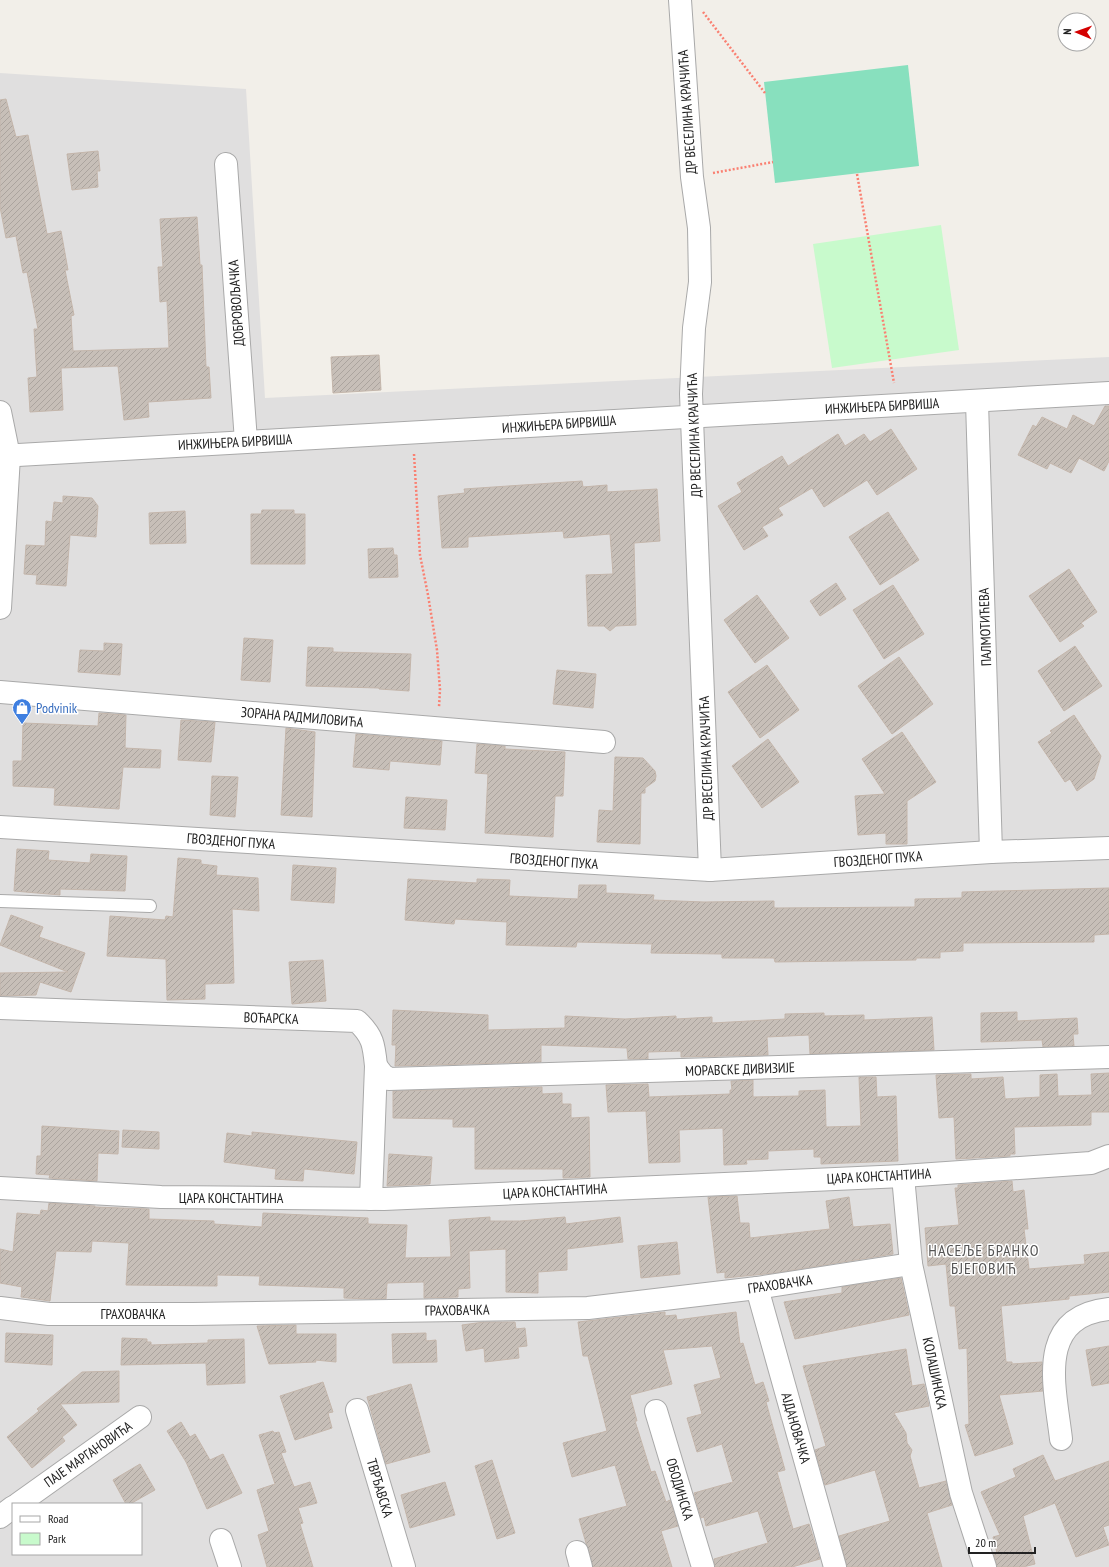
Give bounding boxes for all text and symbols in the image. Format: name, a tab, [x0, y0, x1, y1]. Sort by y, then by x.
north arrow	[1057, 12, 1097, 52]
text: N	[1060, 28, 1074, 35]
street label: ДР ВЕСЕЛИНА КРАЈЧИЋА	[674, 49, 700, 175]
street label: ДОБРОВОЉАЧКА	[224, 259, 248, 347]
street label: ДР ВЕСЕЛИНА КРАЈЧИЋА	[683, 372, 705, 498]
street label: ИНЖИЊЕРА БИРВИША	[824, 394, 940, 418]
street label: ИНЖИЊЕРА БИРВИША	[501, 411, 617, 437]
street label: ИНЖИЊЕРА БИРВИША	[177, 430, 293, 454]
street label: ПАЛМОТИЋЕВА	[975, 587, 995, 667]
street label: ДР ВЕСЕЛИНА КРАЈЧИЋА	[695, 695, 717, 821]
shop icon: Podvinik	[11, 697, 33, 725]
place label: Podvinik	[36, 699, 78, 717]
street label: ЗОРАНА РАДМИЛОВИЋА	[240, 703, 364, 731]
street label: ГВОЗДЕНОГ ПУКА	[186, 829, 276, 853]
street label: ГВОЗДЕНОГ ПУКА	[833, 847, 923, 871]
street label: ГВОЗДЕНОГ ПУКА	[509, 849, 599, 873]
street label: ВОЋАРСКА	[243, 1008, 299, 1028]
street label: МОРАВСКЕ ДИВИЗИЈЕ	[685, 1058, 795, 1080]
street label: ЦАРА КОНСТАНТИНА	[826, 1164, 932, 1188]
street label: ЦАРА КОНСТАНТИНА	[502, 1179, 608, 1203]
street label: ЦАРА КОНСТАНТИНА	[179, 1189, 284, 1207]
district label: НАСЕЉЕ БРАНКО БЈЕГОВИЋ	[928, 1240, 1040, 1278]
street label: ГРАХОВАЧКА	[747, 1271, 814, 1297]
street label: ГРАХОВАЧКА	[424, 1300, 490, 1320]
street label: ГРАХОВАЧКА	[101, 1305, 166, 1323]
street label: КОЛАШИНСКА	[919, 1335, 951, 1411]
street label: АЈДАНОВАЧКА	[777, 1391, 815, 1466]
street label: ПАЈЕ МАРГАНОВИЋА	[40, 1417, 136, 1491]
street label: ТВРЂАВСКА	[363, 1456, 398, 1520]
street label: ОБОДИНСКА	[662, 1456, 698, 1523]
legend	[12, 1503, 142, 1555]
text: Road	[48, 1511, 68, 1526]
scale bar	[969, 1529, 1035, 1555]
text: Park	[48, 1531, 66, 1546]
text: 20 m	[975, 1535, 996, 1550]

